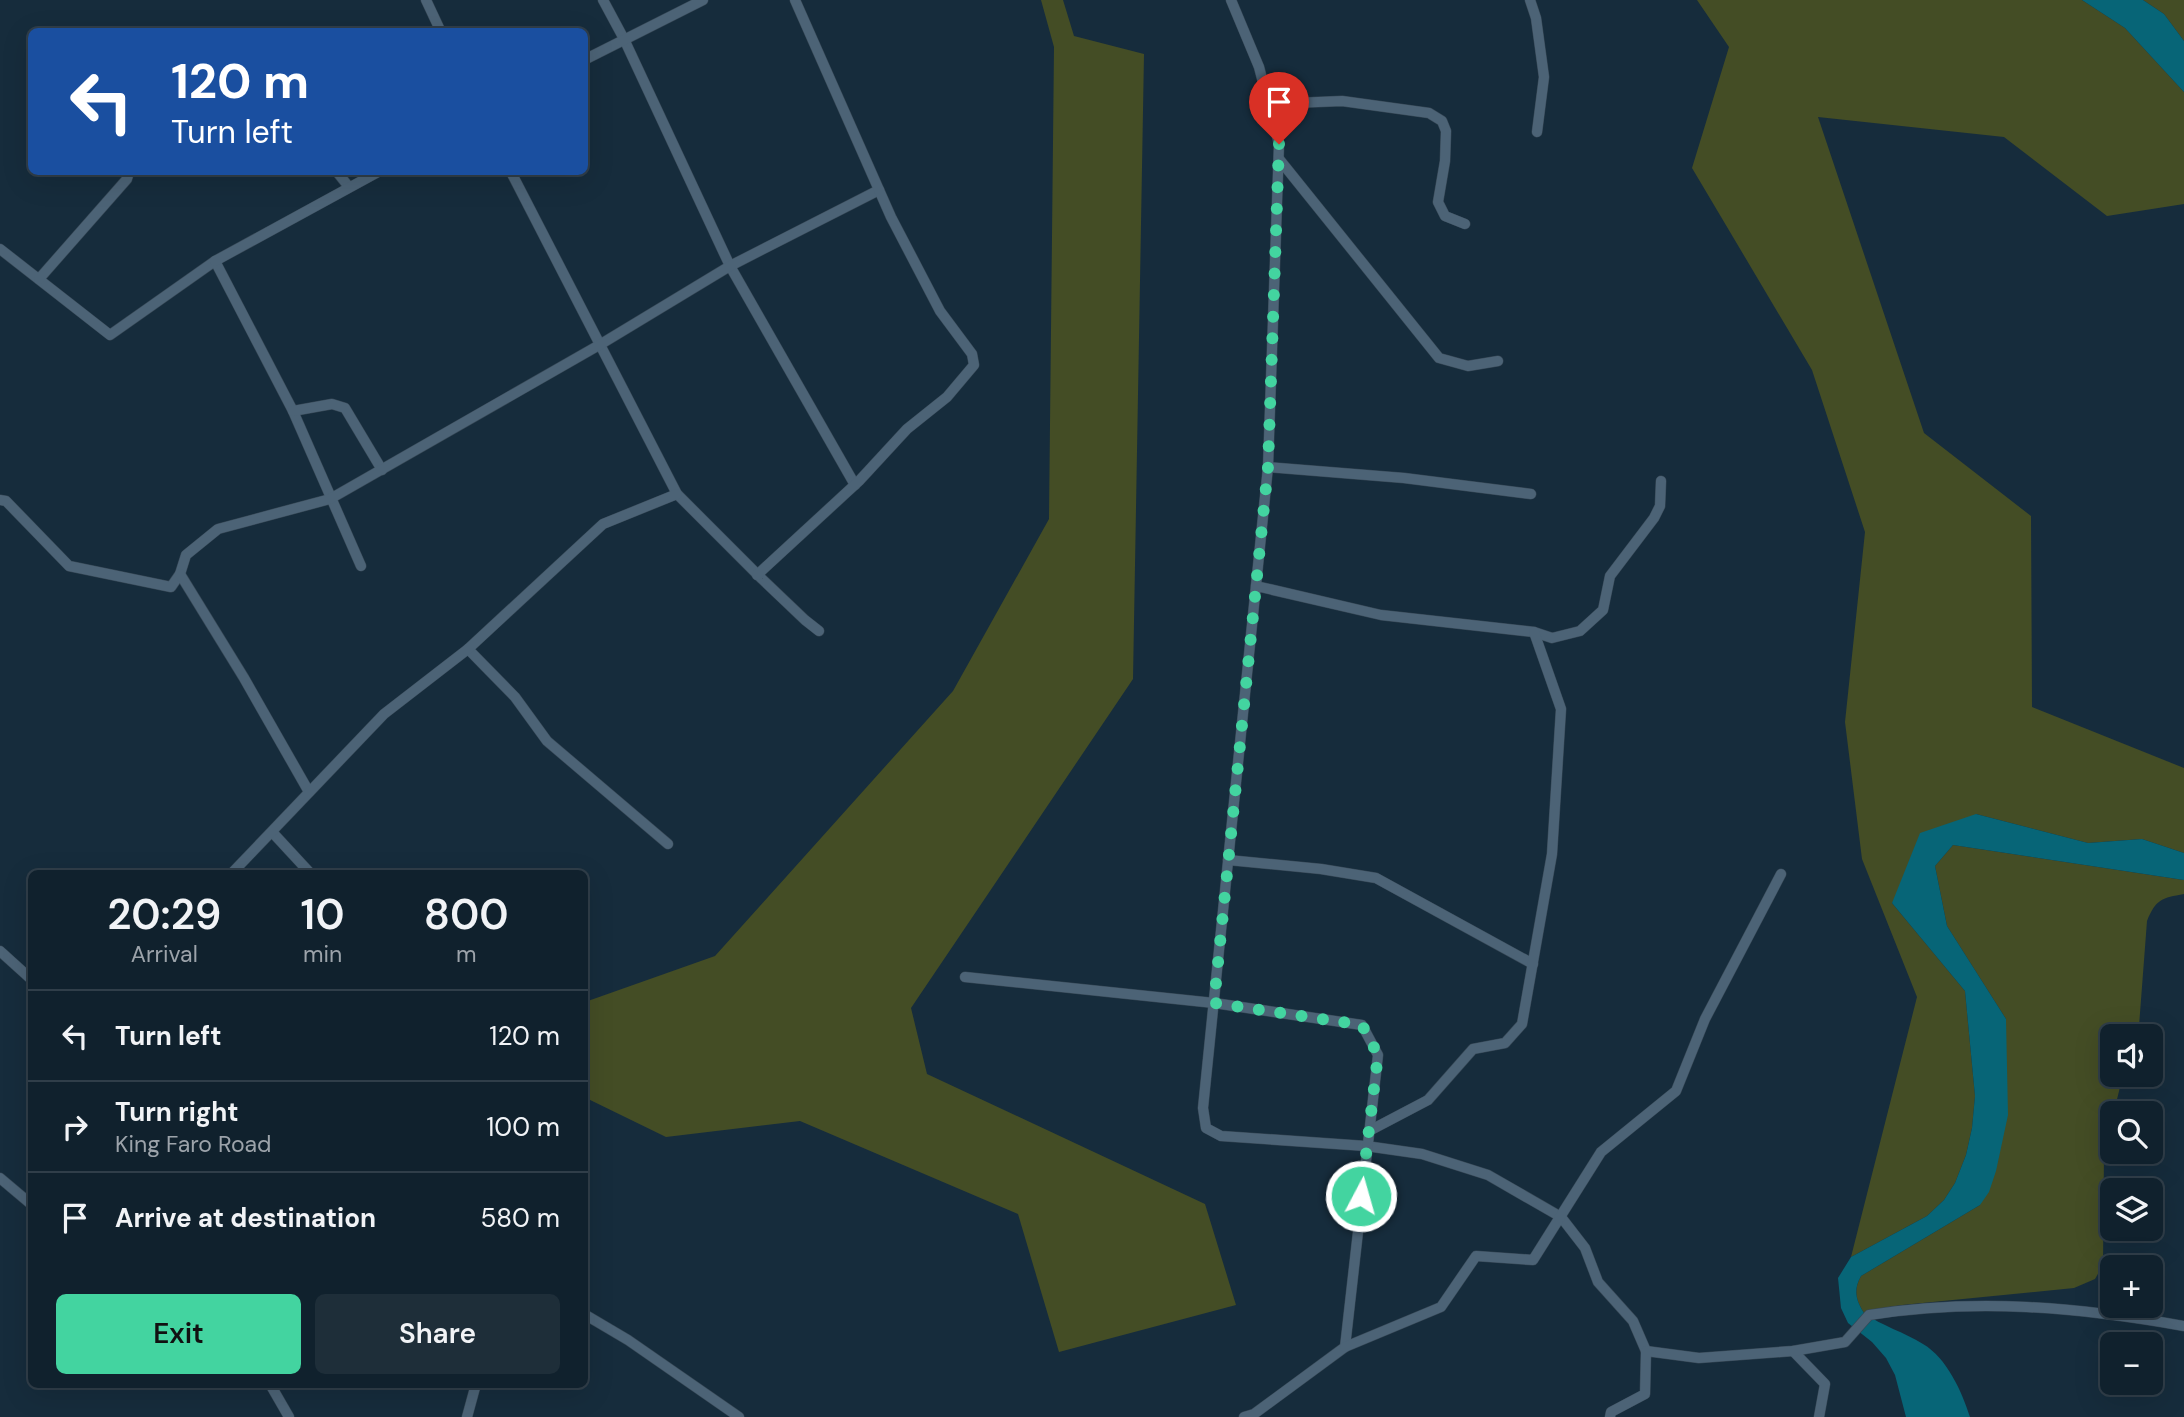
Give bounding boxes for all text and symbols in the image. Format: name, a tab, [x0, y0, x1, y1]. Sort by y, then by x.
text: 120 m	[171, 49, 309, 113]
icon: left	[56, 56, 147, 147]
pin	[1249, 72, 1309, 144]
icon: arrive	[1260, 83, 1298, 121]
text: Turn left	[171, 111, 293, 153]
text: 20:29	[107, 887, 221, 942]
text: 10	[301, 887, 344, 942]
text: 800	[424, 887, 509, 942]
text: Arrival	[131, 939, 198, 969]
text: min	[303, 939, 342, 969]
text: m	[456, 939, 476, 969]
icon: left	[56, 1017, 94, 1055]
text: Turn left	[115, 1019, 222, 1053]
text: 120 m	[489, 1019, 560, 1053]
map controls	[2100, 1024, 2163, 1395]
button: sound	[2100, 1024, 2163, 1087]
text: Turn right	[115, 1095, 239, 1129]
button: search	[2100, 1101, 2163, 1164]
icon: right	[56, 1108, 94, 1146]
text: 100 m	[486, 1110, 560, 1144]
text: King Faro Road	[115, 1129, 272, 1159]
position arrow	[1324, 1159, 1398, 1233]
button: layers	[2100, 1178, 2163, 1241]
icon: arrive	[56, 1199, 94, 1237]
text: Arrive at destination	[115, 1201, 376, 1235]
text: 580 m	[480, 1201, 560, 1235]
button: +	[2100, 1255, 2163, 1318]
button: Exit	[56, 1294, 301, 1374]
button: Share	[315, 1294, 560, 1374]
button: −	[2100, 1332, 2163, 1395]

